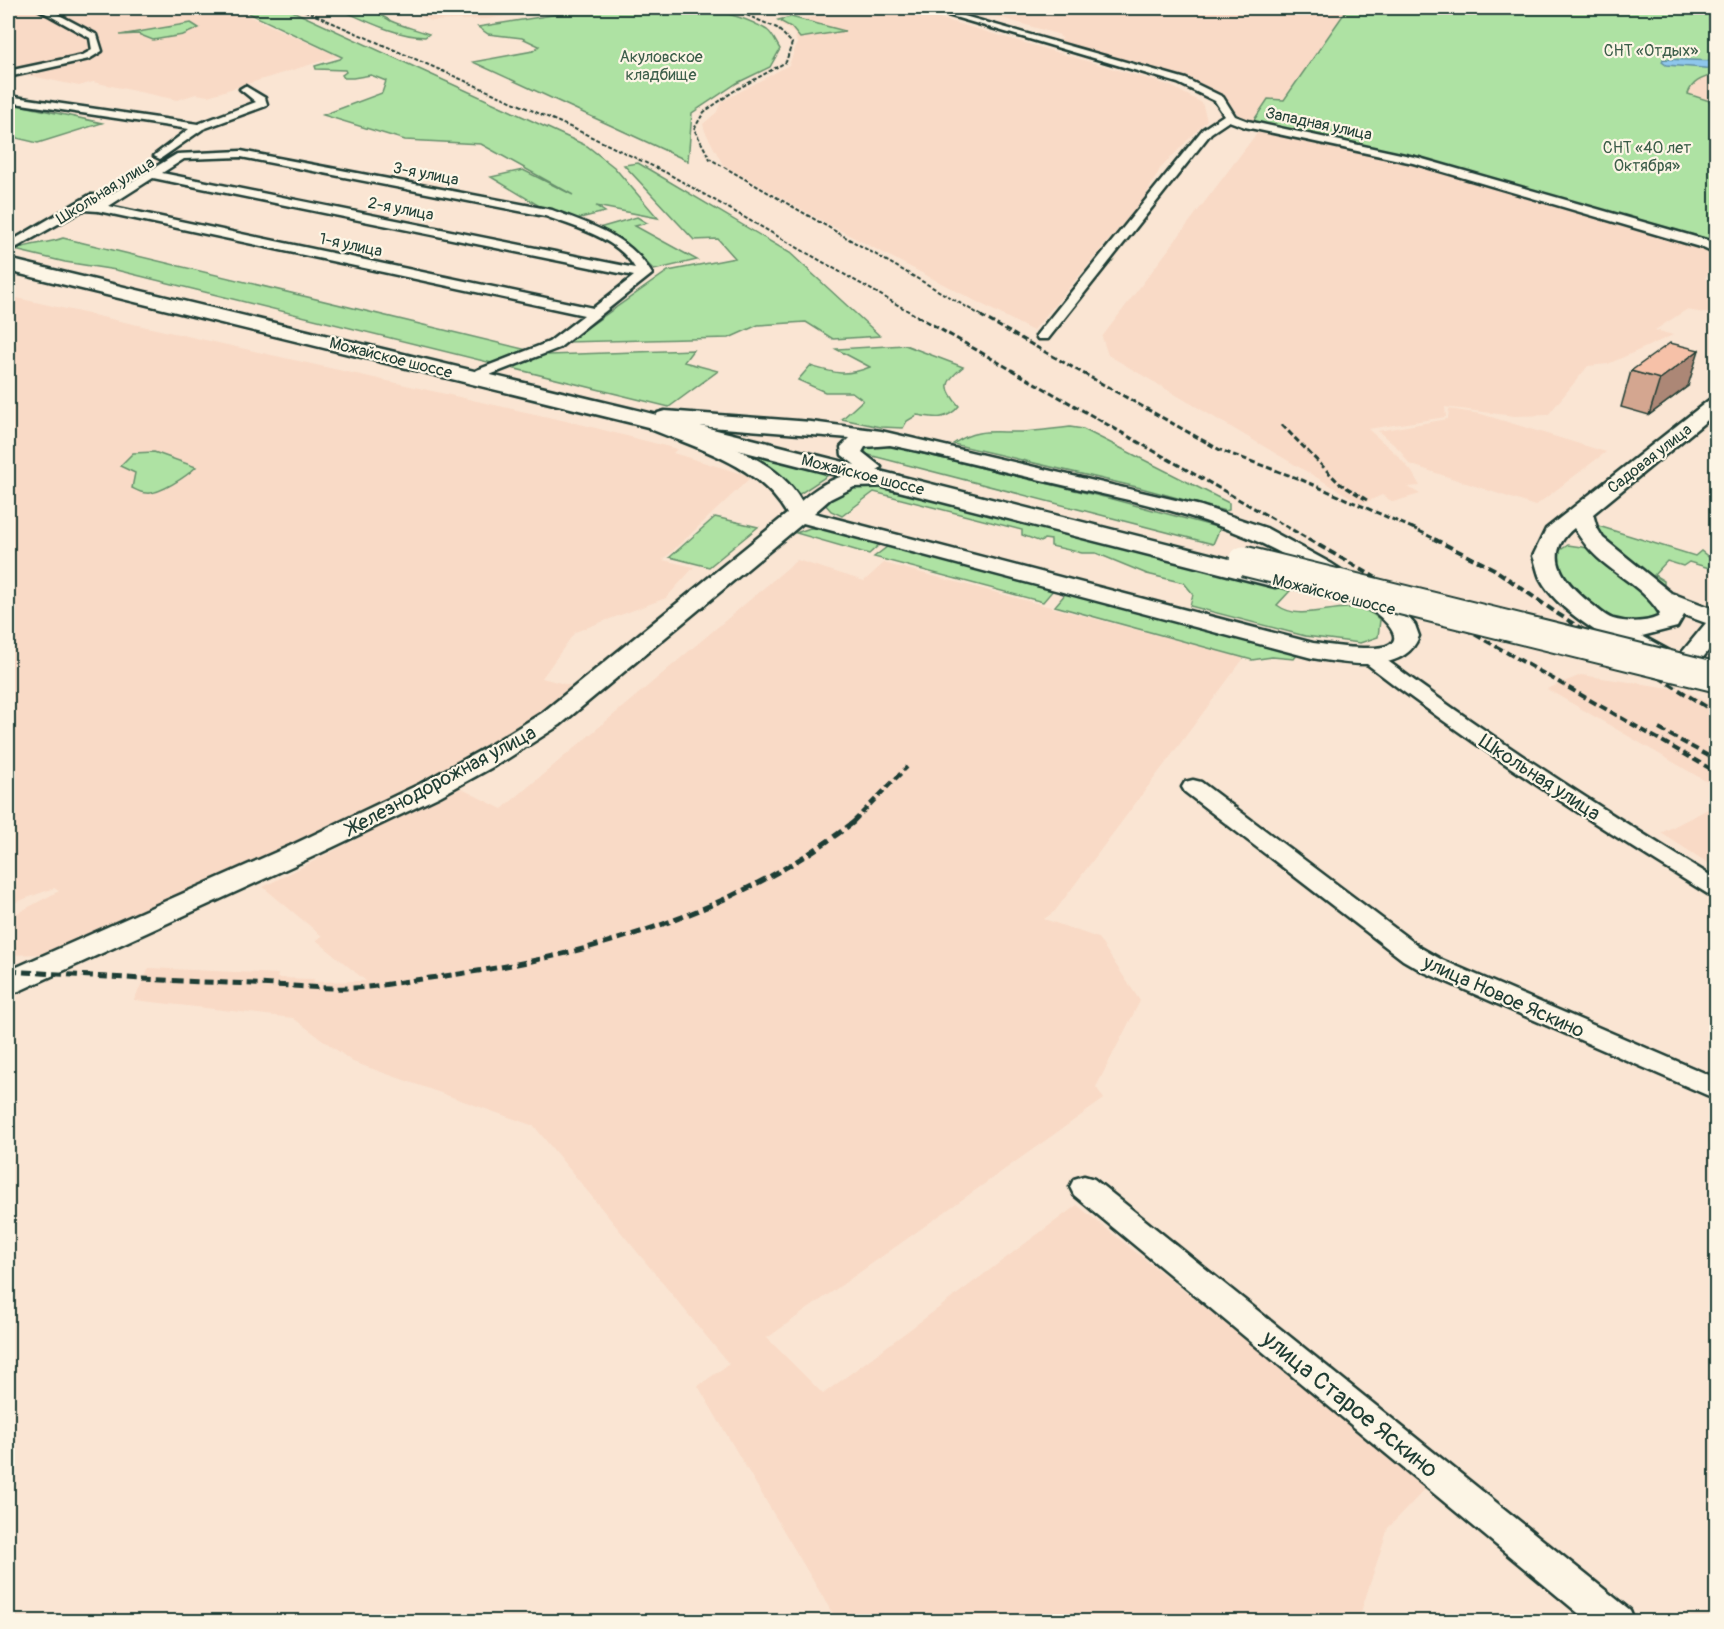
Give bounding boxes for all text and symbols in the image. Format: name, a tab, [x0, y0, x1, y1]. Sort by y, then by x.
park label: СНТ «Отдых»	[1604, 41, 1698, 61]
park label: Акуловское кладбище	[619, 47, 703, 85]
street label: Западная улица	[1264, 103, 1374, 145]
park label: СНТ «40 лет Октября»	[1603, 138, 1691, 176]
street label: Школьная улица	[53, 153, 158, 229]
street label: 3-я улица	[391, 158, 460, 190]
street label: 2-я улица	[366, 193, 435, 225]
street label: 1-я улица	[317, 229, 384, 261]
street label: Можайское шоссе	[327, 333, 454, 383]
street label: Садовая улица	[1603, 420, 1696, 498]
street label: Можайское шоссе	[799, 450, 926, 500]
street label: Можайское шоссе	[1270, 570, 1397, 620]
street label: Железнодорожная улица	[340, 720, 540, 842]
street label: Школьная улица	[1474, 729, 1605, 826]
street label: улица Новое Яскино	[1418, 949, 1589, 1043]
street label: улица Старое Яскино	[1255, 1324, 1444, 1484]

